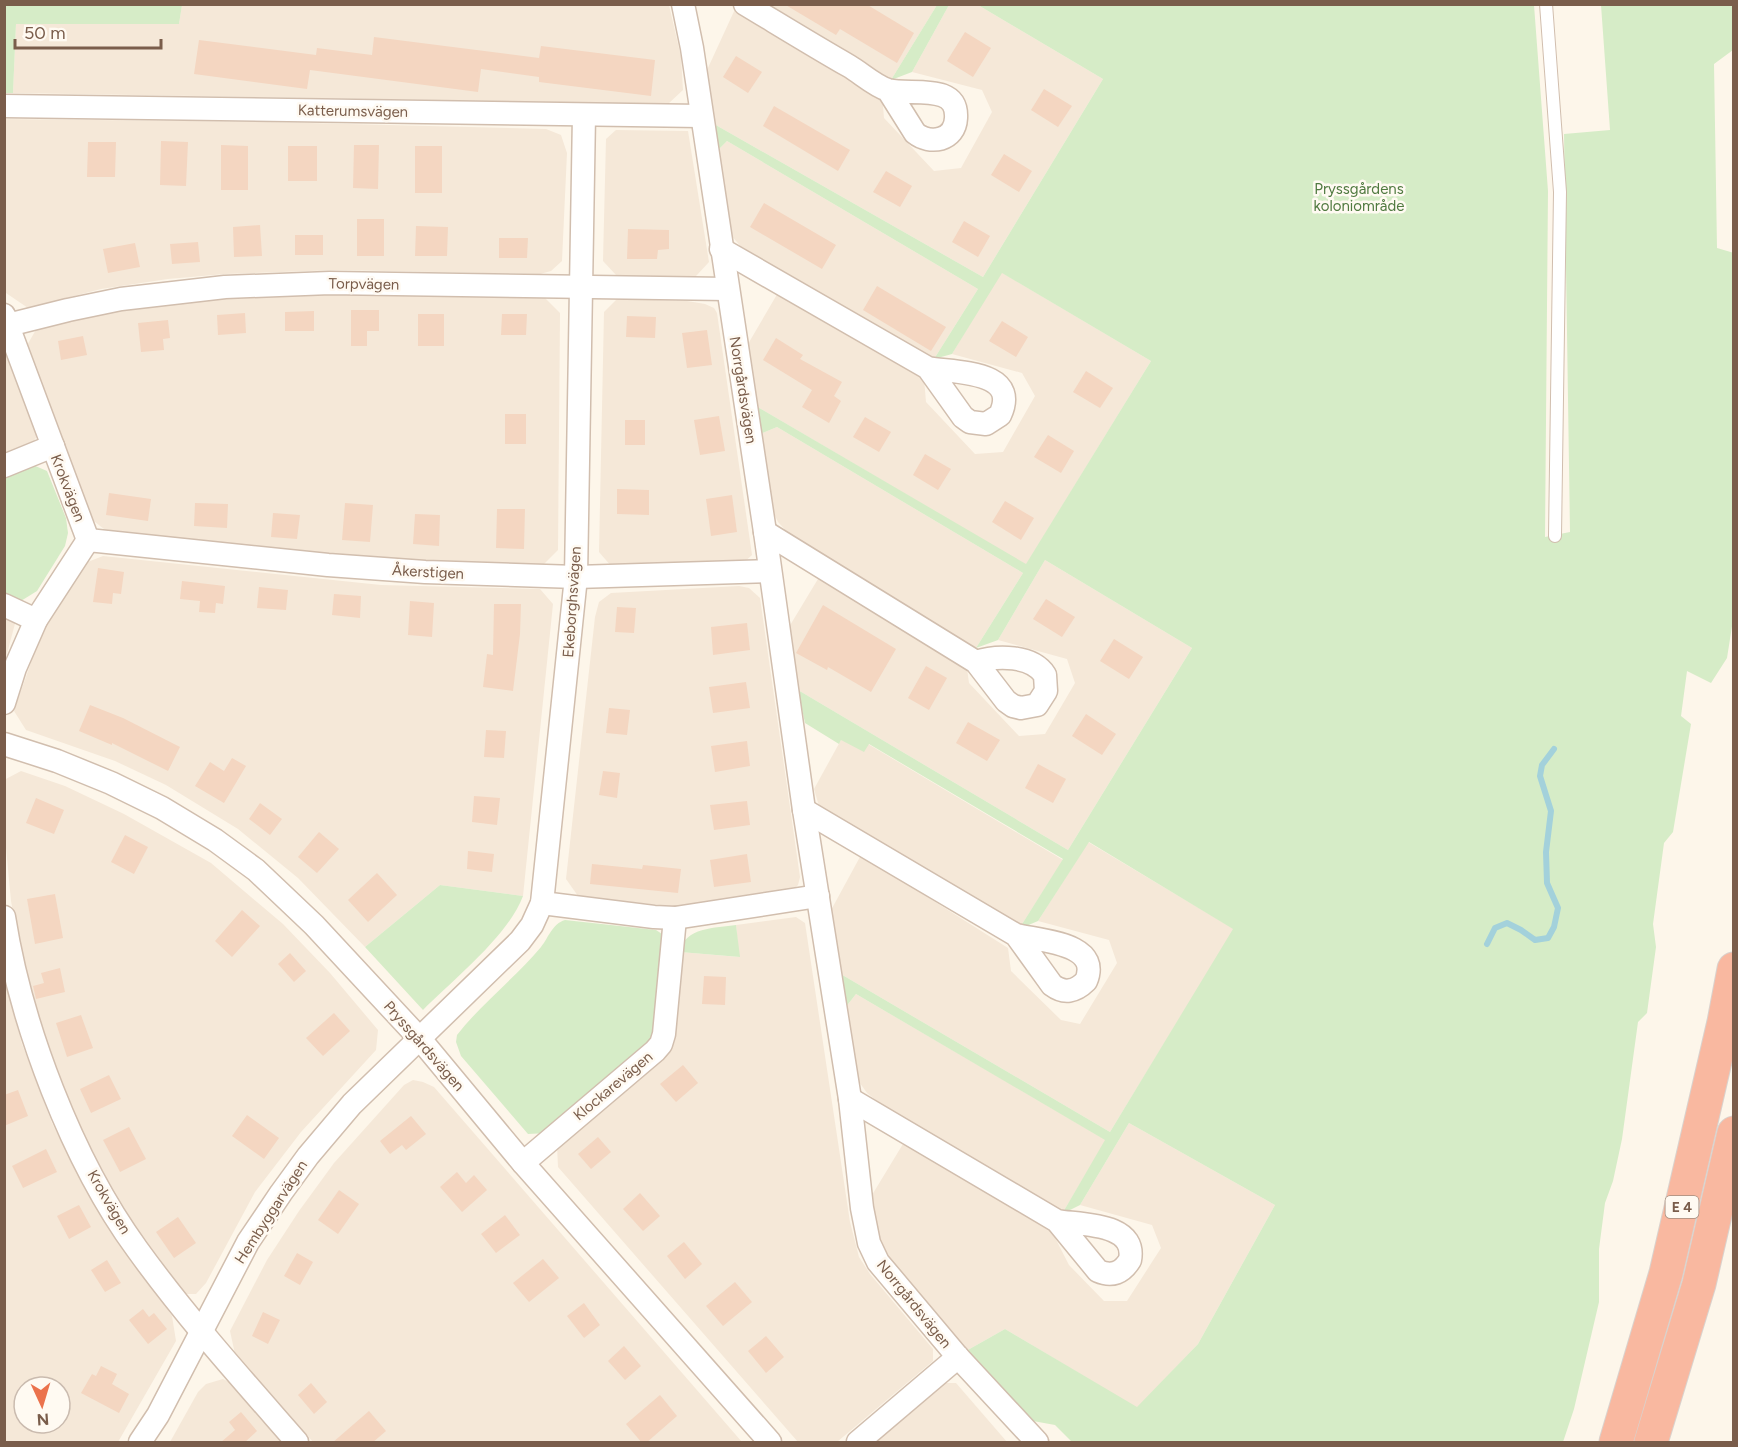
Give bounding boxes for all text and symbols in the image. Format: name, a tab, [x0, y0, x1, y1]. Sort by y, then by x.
scale bar	[15, 12, 160, 50]
text: 50 m	[24, 22, 66, 44]
street label: Katterumsvägen	[298, 101, 408, 121]
park label: Pryssgårdens koloniområde	[1314, 180, 1404, 215]
street label: Torpvägen	[329, 274, 399, 294]
street label: Norrgårdsvägen	[726, 335, 760, 445]
street label: Krokvägen	[47, 452, 89, 524]
street label: Ekeborghsvägen	[559, 546, 585, 658]
street label: Åkerstigen	[392, 561, 464, 583]
street label: Pryssgårdsvägen	[380, 997, 468, 1095]
street label: Klockarevägen	[570, 1048, 656, 1124]
street label: Hembyggarvägen	[231, 1157, 311, 1267]
street label: Krokvägen	[83, 1167, 135, 1237]
road number: E 4	[1666, 1196, 1698, 1218]
street label: Norrgårdsvägen	[873, 1256, 955, 1352]
north arrow	[12, 1375, 72, 1435]
text: N	[36, 1410, 50, 1429]

